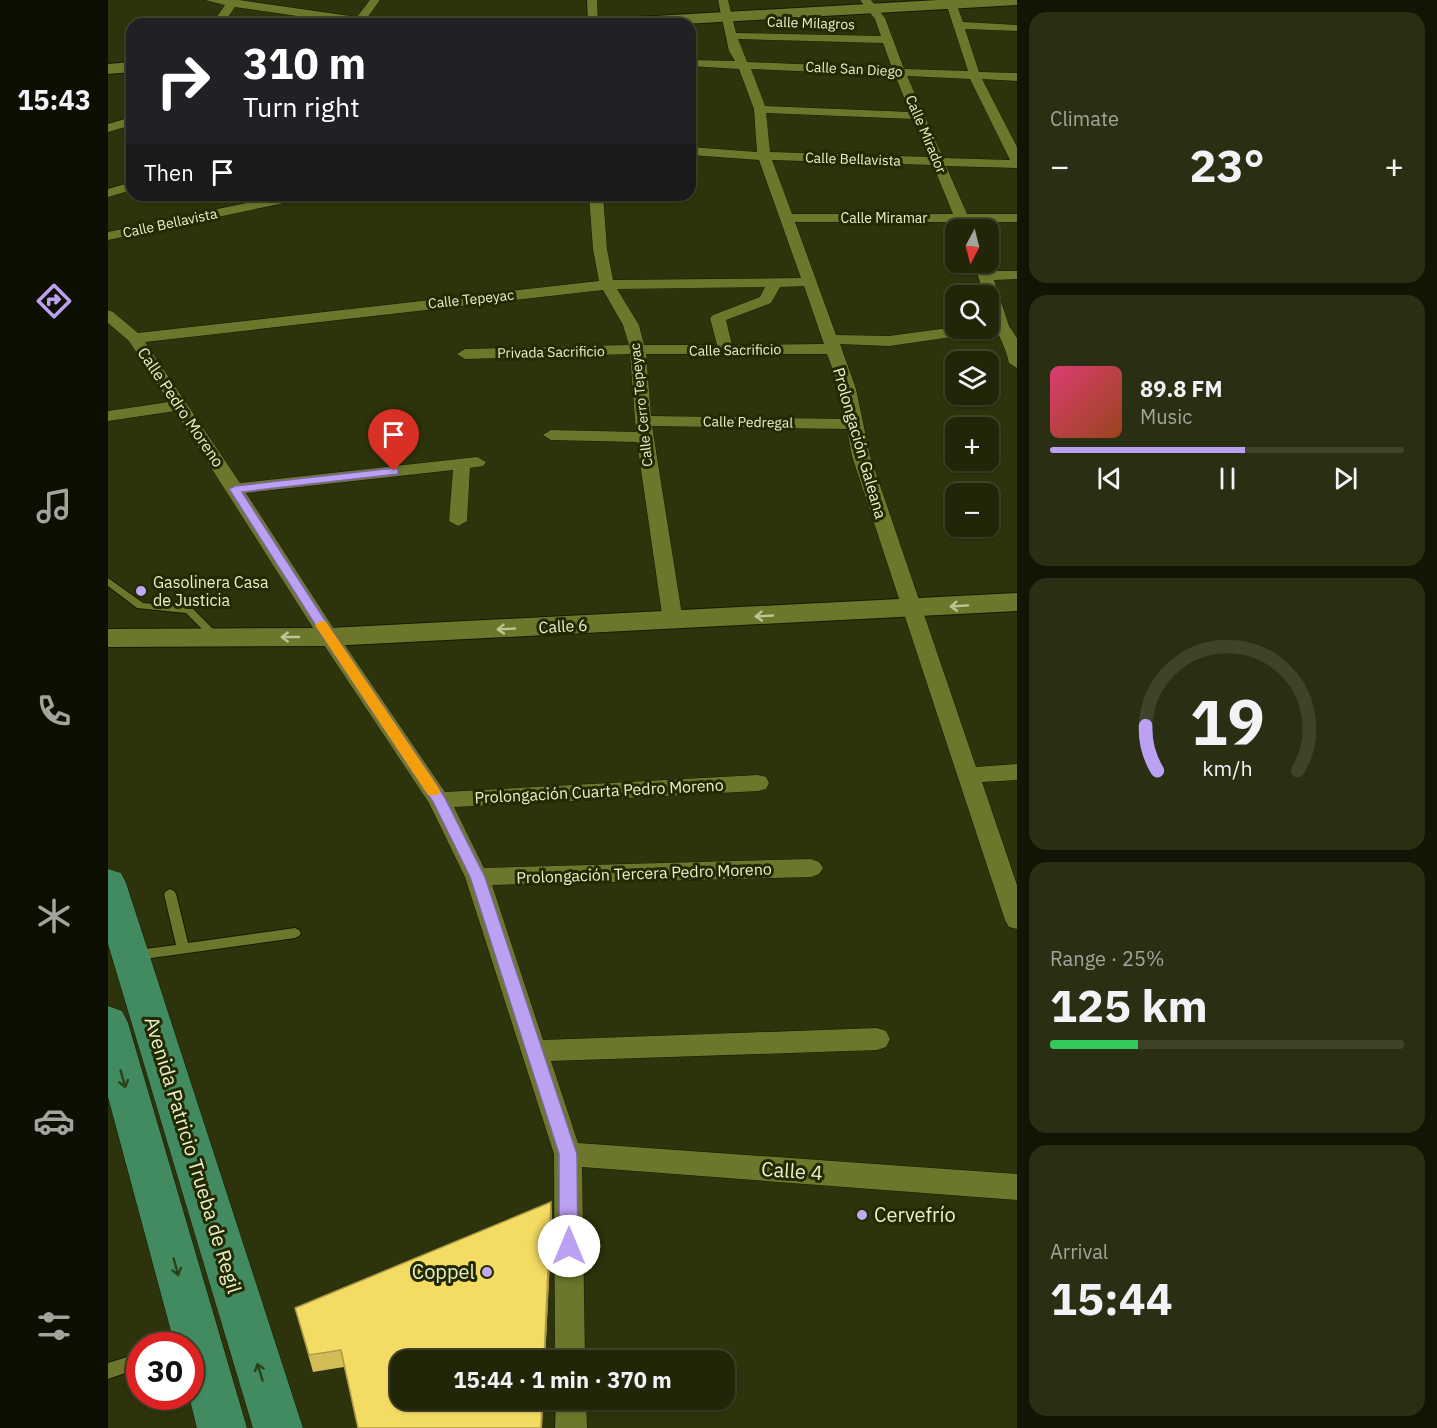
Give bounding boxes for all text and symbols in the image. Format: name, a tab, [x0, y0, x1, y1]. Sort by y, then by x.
street label: Calle Milagros	[767, 12, 855, 34]
text: 310 m	[243, 36, 366, 91]
icon: right	[144, 42, 222, 120]
street label: Calle San Diego	[805, 57, 903, 81]
text: 15:43	[17, 82, 91, 117]
text: Turn right	[243, 89, 360, 124]
street label: Calle Mirador	[901, 92, 951, 176]
text: Climate	[1050, 105, 1119, 132]
text: 23°	[1189, 136, 1265, 194]
text: −	[1050, 144, 1070, 187]
text: +	[1384, 144, 1404, 187]
street label: Calle Bellavista	[805, 148, 902, 170]
icon: arrive	[206, 156, 239, 189]
text: Then	[144, 158, 194, 187]
street label: Calle Bellavista	[121, 204, 219, 242]
street label: Calle Miramar	[841, 209, 927, 227]
north arrow	[945, 219, 999, 273]
map controls	[945, 219, 999, 537]
icon: directions	[33, 280, 75, 322]
button: search	[945, 285, 999, 339]
street label: Calle Tepeyac	[427, 286, 515, 312]
street label: Calle Sacrificio	[689, 340, 781, 360]
street label: Privada Sacrificio	[497, 342, 605, 362]
street label: Calle Cerro Tepeyac	[626, 342, 656, 468]
street label: Calle Pedro Moreno	[134, 343, 229, 471]
button: layers	[945, 351, 999, 405]
street label: Prolongación Galeana	[829, 365, 891, 521]
text: 89.8 FM	[1140, 374, 1223, 403]
text: Music	[1140, 403, 1192, 430]
pin	[368, 409, 419, 471]
street label: Calle Pedregal	[703, 412, 793, 432]
button: +	[945, 417, 999, 471]
icon: arrive	[377, 418, 410, 451]
icon: previous	[1093, 462, 1126, 495]
icon: pause	[1211, 462, 1244, 495]
icon: next	[1329, 462, 1362, 495]
button: −	[945, 483, 999, 537]
icon: music	[33, 485, 75, 527]
place label: Gasolinera Casa de Justicia	[153, 572, 269, 610]
marker: Gasolinera Casa de Justicia	[134, 584, 148, 598]
one-way arrow	[949, 601, 969, 612]
one-way arrow	[754, 611, 774, 622]
street label: Calle 6	[538, 615, 588, 637]
one-way arrow	[497, 623, 517, 634]
one-way arrow	[281, 631, 301, 643]
text: 19	[1190, 681, 1264, 762]
icon: phone	[33, 690, 75, 732]
text: km/h	[1202, 754, 1252, 782]
street label: Prolongación Cuarta Pedro Moreno	[474, 774, 724, 808]
street label: Prolongación Tercera Pedro Moreno	[516, 859, 772, 887]
icon: climate	[33, 895, 75, 937]
text: Range · 25%	[1050, 945, 1165, 972]
text: 125 km	[1050, 976, 1208, 1034]
street label: Avenida Patricio Trueba de Regil	[138, 1013, 249, 1297]
one-way arrow	[118, 1069, 129, 1088]
icon: car	[33, 1100, 75, 1142]
street label: Calle 4	[760, 1155, 824, 1186]
place label: Cervefrío	[874, 1201, 956, 1228]
marker: Cervefrío	[855, 1208, 869, 1222]
position arrow	[537, 1214, 601, 1278]
text: Arrival	[1050, 1238, 1108, 1265]
one-way arrow	[171, 1257, 182, 1276]
place label: Coppel	[412, 1258, 475, 1285]
marker: Coppel	[480, 1265, 494, 1279]
text: 15:44	[1050, 1269, 1173, 1327]
icon: filters	[33, 1305, 75, 1347]
speed limit sign: 30	[126, 1332, 204, 1410]
one-way arrow	[254, 1363, 265, 1382]
text: 15:44 · 1 min · 370 m	[453, 1365, 672, 1394]

